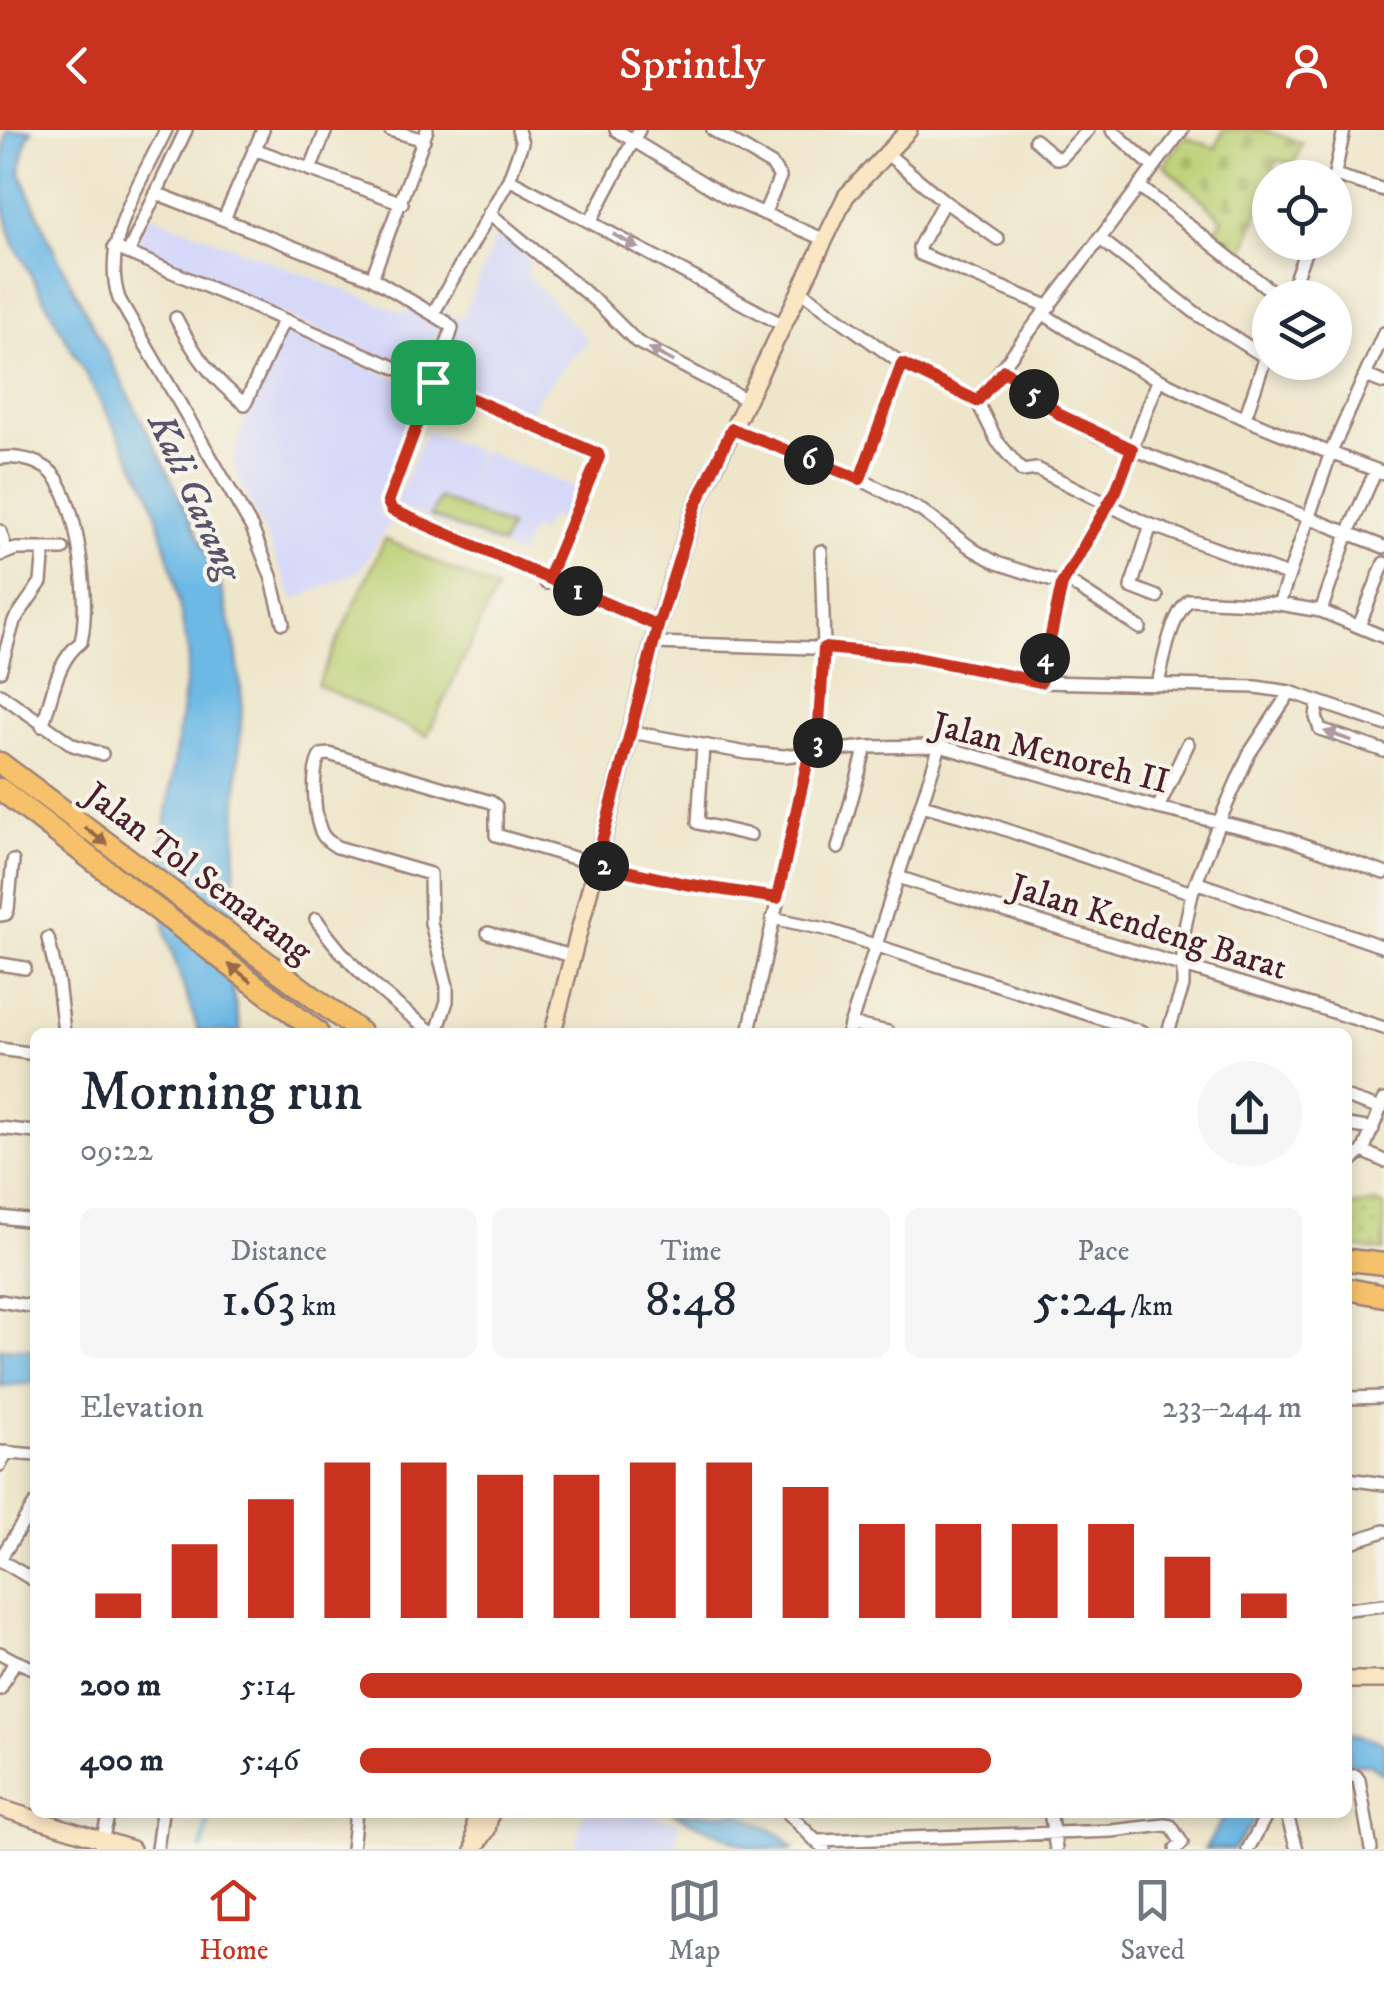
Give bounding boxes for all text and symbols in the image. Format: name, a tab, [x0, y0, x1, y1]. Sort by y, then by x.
text: Sprintly	[619, 37, 765, 93]
icon: back	[50, 38, 105, 93]
icon: person	[1279, 38, 1334, 93]
map controls	[1252, 160, 1352, 380]
button: locate	[1252, 160, 1352, 260]
one-way arrow	[611, 232, 640, 249]
button: layers	[1252, 280, 1352, 380]
pin	[391, 340, 476, 425]
one-way arrow	[646, 347, 675, 364]
icon: arrive	[406, 355, 461, 410]
pin: 5	[1009, 369, 1059, 419]
text: 5	[1027, 376, 1041, 411]
water label: Kali Garang	[135, 404, 253, 590]
pin: 6	[784, 435, 834, 485]
text: 6	[802, 442, 816, 477]
pin: 1	[553, 566, 603, 616]
text: 1	[573, 573, 583, 608]
pin: 4	[1020, 633, 1070, 683]
text: 4	[1037, 640, 1053, 675]
street label: Jalan Menoreh II	[925, 703, 1174, 805]
pin: 3	[793, 718, 843, 768]
text: 3	[813, 725, 823, 760]
one-way arrow	[1323, 728, 1353, 743]
street label: Jalan Tol Semarang	[73, 772, 321, 974]
one-way arrow	[83, 825, 109, 845]
pin: 2	[579, 841, 629, 891]
text: 2	[597, 848, 611, 883]
street label: Jalan Kendeng Barat	[1002, 864, 1292, 991]
one-way arrow	[227, 964, 253, 984]
text: Morning run	[80, 1059, 362, 1128]
button: share	[1197, 1061, 1302, 1166]
text: 09:22	[80, 1131, 153, 1171]
text: Distance	[230, 1234, 327, 1269]
text: Time	[661, 1234, 721, 1269]
text: Pace	[1077, 1234, 1129, 1269]
text: 1.63	[221, 1269, 296, 1332]
text: 8:48	[645, 1269, 737, 1332]
text: 5:24	[1033, 1269, 1125, 1332]
text: km	[296, 1289, 337, 1324]
text: /km	[1125, 1289, 1173, 1324]
text: Elevation	[80, 1388, 204, 1428]
text: 233–244 m	[1162, 1388, 1302, 1428]
text: 200 m	[80, 1666, 161, 1706]
text: 5:14	[240, 1666, 294, 1706]
text: 400 m	[80, 1741, 164, 1781]
text: 5:46	[240, 1741, 299, 1781]
tab: Home	[199, 1873, 268, 1968]
tab: Map	[667, 1873, 722, 1968]
tab: Saved	[1120, 1873, 1185, 1968]

